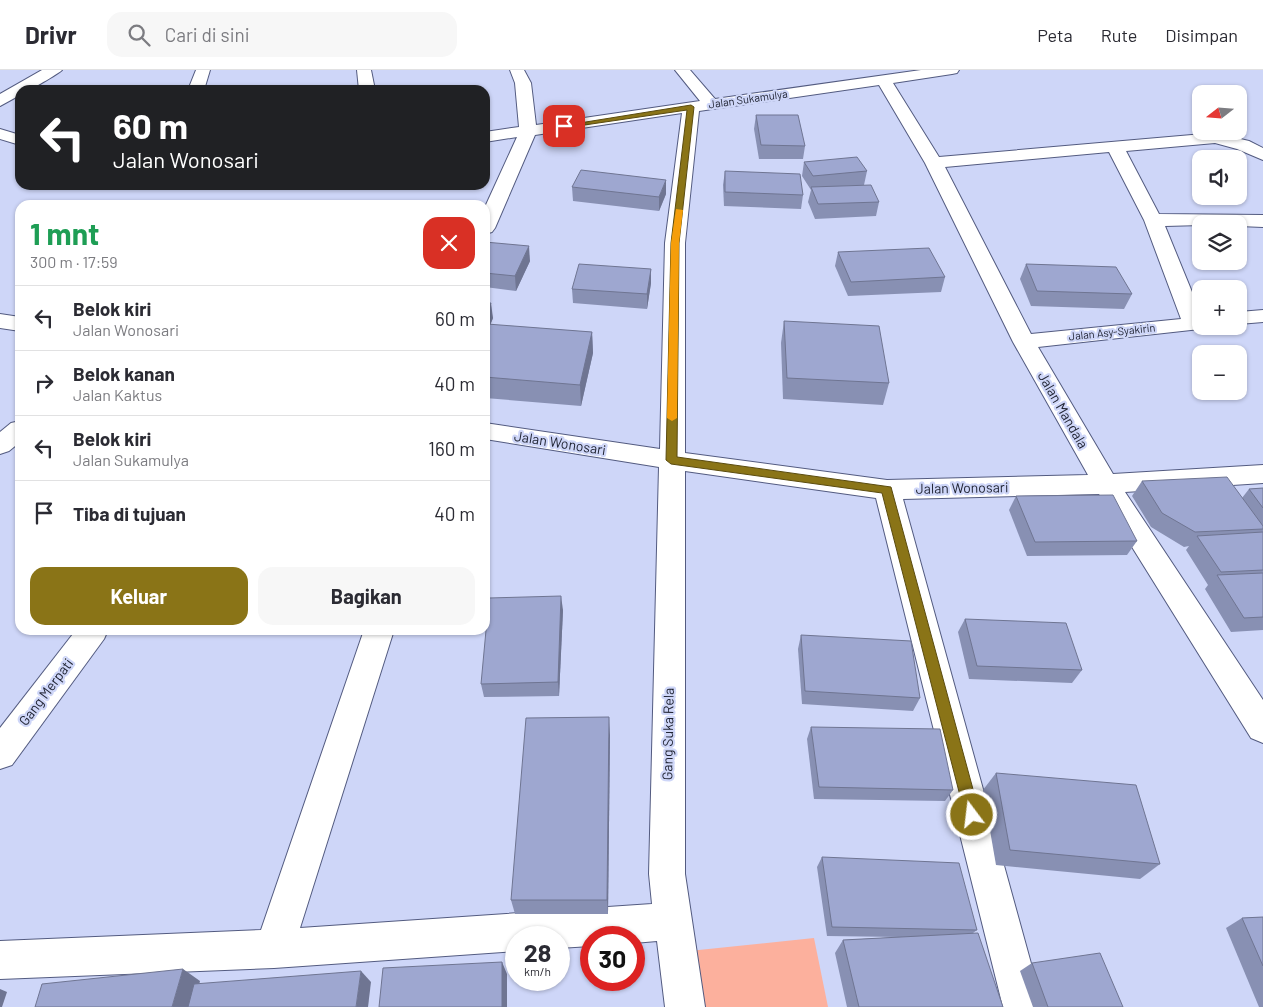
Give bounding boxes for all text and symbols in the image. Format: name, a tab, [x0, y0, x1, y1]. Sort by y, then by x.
search box	[107, 12, 457, 57]
text: Drivr	[25, 20, 77, 49]
icon: search	[125, 21, 153, 49]
text: Cari di sini	[165, 23, 250, 46]
text: Peta	[1037, 24, 1073, 46]
text: Rute	[1101, 24, 1137, 46]
text: Disimpan	[1165, 24, 1238, 46]
north arrow	[1192, 85, 1248, 140]
map controls	[1192, 85, 1247, 400]
street label: Jalan Sukamulya	[708, 87, 788, 110]
text: 60 m	[113, 104, 188, 146]
icon: left	[30, 105, 95, 170]
pin	[543, 105, 585, 147]
icon: arrive	[550, 112, 578, 140]
text: Jalan Wonosari	[113, 146, 259, 172]
button: sound	[1192, 150, 1247, 205]
text: 1 mnt	[30, 215, 99, 251]
button: layers	[1192, 215, 1247, 270]
button: close	[423, 217, 475, 269]
text: 300 m · 17:59	[30, 252, 118, 271]
button: +	[1192, 280, 1247, 335]
text: Belok kiri	[73, 297, 151, 320]
icon: left	[30, 304, 58, 332]
text: 60 m	[435, 307, 475, 330]
text: Jalan Wonosari	[73, 320, 179, 339]
street label: Jalan Asy-Syakirin	[1068, 320, 1156, 343]
button: −	[1192, 345, 1247, 400]
text: Belok kanan	[73, 362, 175, 385]
street label: Jalan Mandala	[1035, 368, 1092, 451]
icon: right	[30, 369, 58, 397]
text: 40 m	[434, 372, 475, 395]
text: Jalan Kaktus	[73, 385, 162, 404]
text: Belok kiri	[73, 427, 151, 450]
street label: Jalan Wonosari	[513, 427, 607, 458]
icon: left	[30, 434, 58, 462]
text: 160 m	[428, 437, 475, 460]
text: Jalan Sukamulya	[73, 450, 189, 469]
street label: Jalan Wonosari	[915, 478, 1009, 497]
icon: arrive	[30, 499, 58, 527]
text: Tiba di tujuan	[73, 502, 186, 525]
text: 40 m	[434, 502, 475, 525]
button: Keluar	[30, 567, 248, 625]
button: Bagikan	[258, 567, 475, 625]
street label: Gang Merpati	[15, 655, 76, 729]
street label: Gang Suka Rela	[658, 688, 677, 780]
position arrow	[945, 788, 997, 840]
speed limit sign: 30	[580, 926, 645, 991]
text: 28	[524, 937, 551, 967]
text: km/h	[524, 964, 551, 978]

